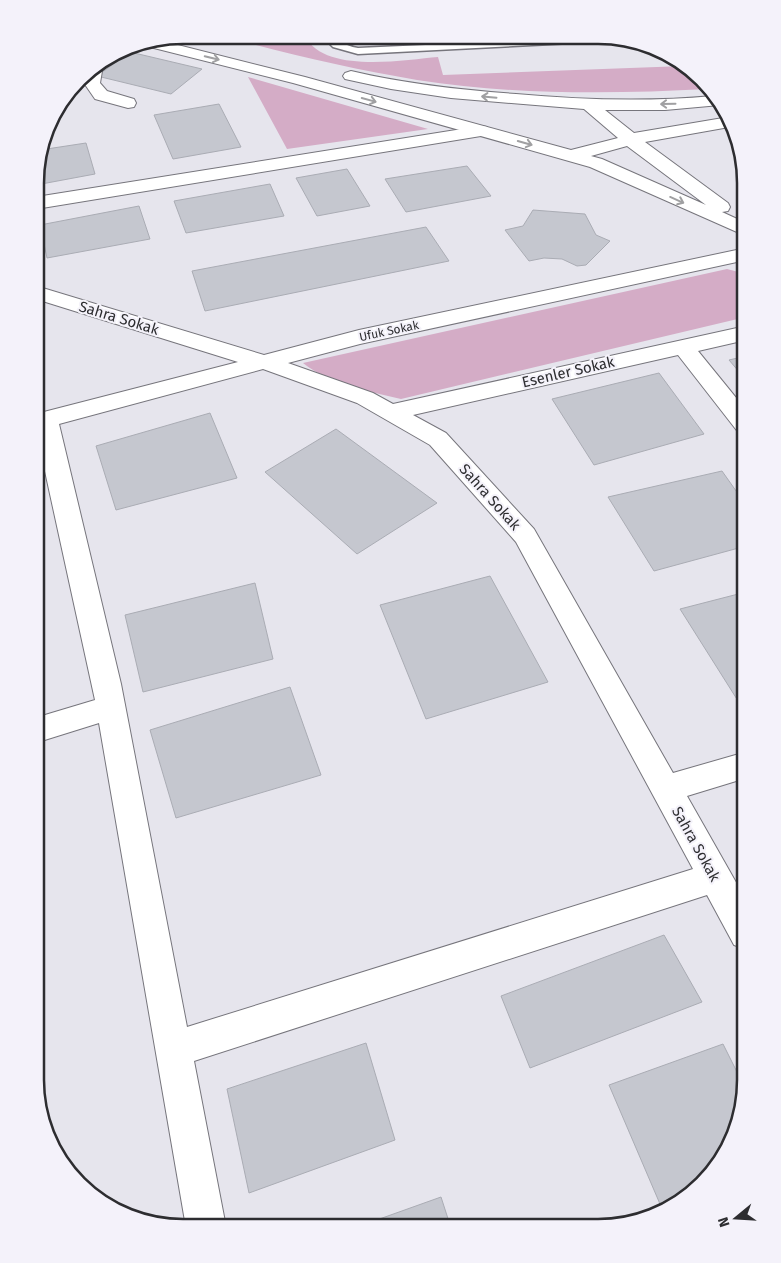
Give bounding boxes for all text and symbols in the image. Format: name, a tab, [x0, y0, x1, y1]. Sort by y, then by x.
one-way arrow	[203, 54, 219, 63]
one-way arrow	[481, 93, 497, 102]
one-way arrow	[360, 95, 376, 105]
one-way arrow	[660, 99, 676, 109]
one-way arrow	[517, 139, 533, 149]
one-way arrow	[669, 195, 684, 205]
street label: Sahra Sokak	[77, 297, 162, 339]
street label: Ufuk Sokak	[358, 318, 421, 344]
street label: Esenler Sokak	[520, 353, 616, 391]
street label: Sahra Sokak	[456, 460, 525, 534]
street label: Sahra Sokak	[668, 803, 724, 885]
north arrow	[711, 1193, 761, 1243]
text: N	[715, 1215, 734, 1229]

